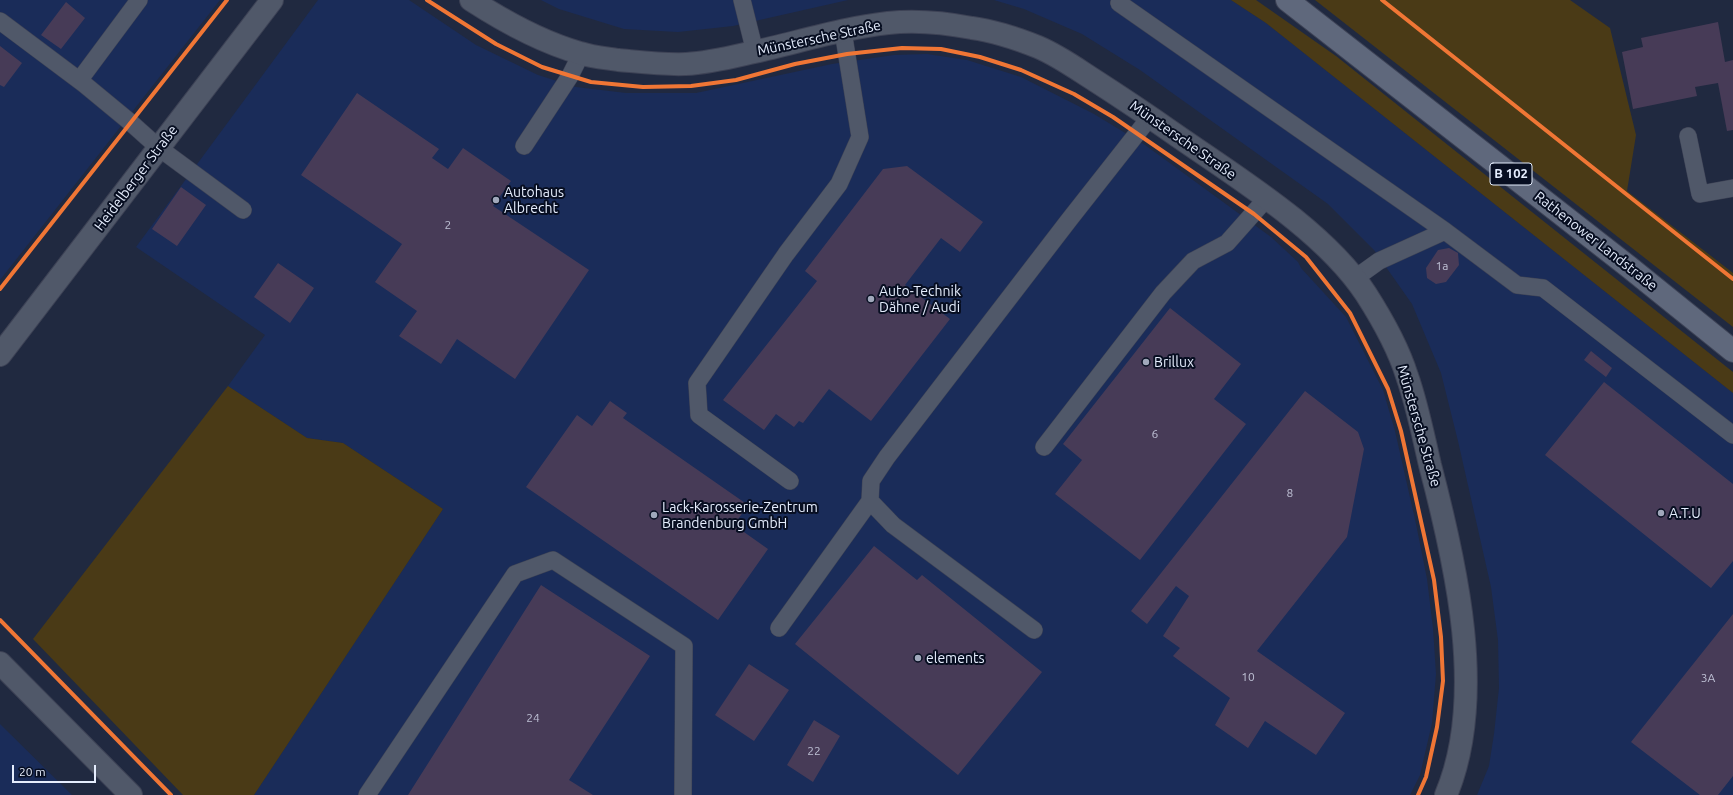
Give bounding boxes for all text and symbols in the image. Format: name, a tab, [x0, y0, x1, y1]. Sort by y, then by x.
street label: Münstersche Straße	[756, 17, 882, 59]
street label: Münstersche Straße	[1127, 97, 1239, 183]
street label: Heidelberger Straße	[91, 122, 181, 234]
road number: B 102	[1490, 163, 1532, 185]
place label: Autohaus Albrecht	[504, 184, 564, 216]
street label: Rathenower Landstraße	[1531, 188, 1661, 294]
marker: Autohaus Albrecht	[491, 195, 501, 205]
house number: 2	[445, 218, 451, 232]
house number: 1a	[1436, 259, 1448, 273]
place label: Auto-Technik Dähne / Audi	[879, 283, 961, 316]
marker: Auto-Technik Dähne / Audi	[866, 294, 876, 304]
place label: Brillux	[1154, 354, 1194, 370]
marker: Brillux	[1141, 357, 1151, 367]
street label: Münstersche Straße	[1394, 363, 1444, 489]
house number: 6	[1152, 427, 1158, 441]
house number: 8	[1287, 486, 1293, 500]
place label: Lack-Karosserie-Zentrum Brandenburg GmbH	[662, 499, 818, 532]
place label: A.T.U	[1669, 505, 1701, 521]
marker: A.T.U	[1656, 508, 1666, 518]
marker: Lack-Karosserie-Zentrum Brandenburg GmbH	[649, 510, 659, 520]
place label: elements	[926, 650, 985, 666]
marker: elements	[913, 653, 923, 663]
house number: 10	[1241, 670, 1255, 684]
house number: 3A	[1701, 671, 1715, 685]
house number: 24	[526, 711, 540, 725]
house number: 22	[807, 744, 821, 758]
scale bar	[14, 757, 98, 783]
text: 20 m	[19, 765, 46, 778]

